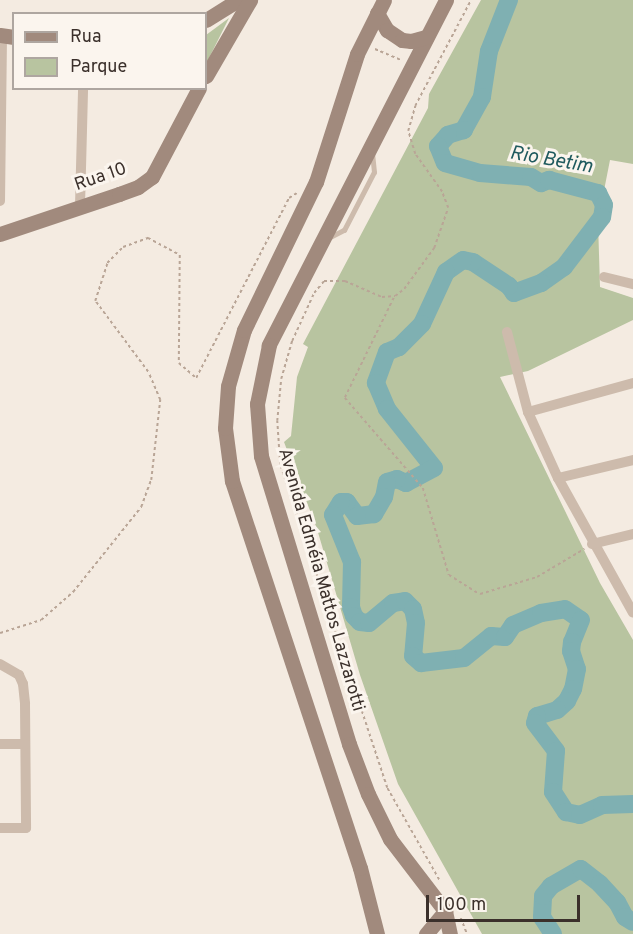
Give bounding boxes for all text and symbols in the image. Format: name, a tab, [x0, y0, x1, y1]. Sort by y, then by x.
legend	[12, 12, 207, 90]
text: Rua	[70, 26, 101, 49]
text: Parque	[70, 56, 127, 79]
water label: Rio Betim	[508, 142, 594, 180]
street label: Rua 10	[72, 159, 130, 197]
street label: Avenida Edméia Mattos Lazzarotti	[272, 446, 368, 714]
scale bar	[429, 883, 584, 921]
text: 100 m	[437, 894, 486, 917]

